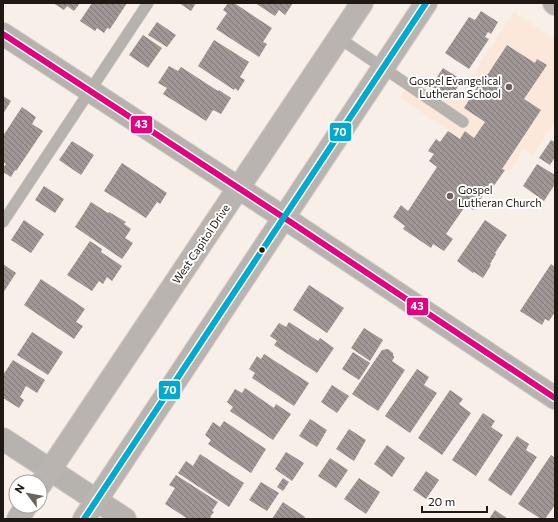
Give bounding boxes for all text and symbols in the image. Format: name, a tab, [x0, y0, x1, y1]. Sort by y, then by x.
place label: Gospel Evangelical Lutheran School	[409, 74, 501, 100]
marker: Gospel Evangelical Lutheran School	[504, 82, 514, 92]
line badge: 43	[130, 115, 153, 134]
text: 43	[134, 117, 148, 130]
line badge: 70	[329, 122, 352, 142]
text: 70	[333, 125, 347, 138]
place label: Gospel Lutheran Church	[458, 183, 541, 209]
marker: Gospel Lutheran Church	[445, 191, 455, 201]
street label: West Capitol Drive	[169, 201, 232, 286]
unlabelled marker	[257, 245, 267, 255]
line badge: 43	[406, 297, 429, 316]
text: 43	[410, 299, 424, 312]
line badge: 70	[158, 380, 181, 400]
text: 70	[163, 383, 177, 396]
north arrow	[8, 474, 48, 514]
text: N	[11, 481, 27, 495]
scale bar	[422, 488, 487, 514]
text: 20 m	[428, 494, 455, 508]

